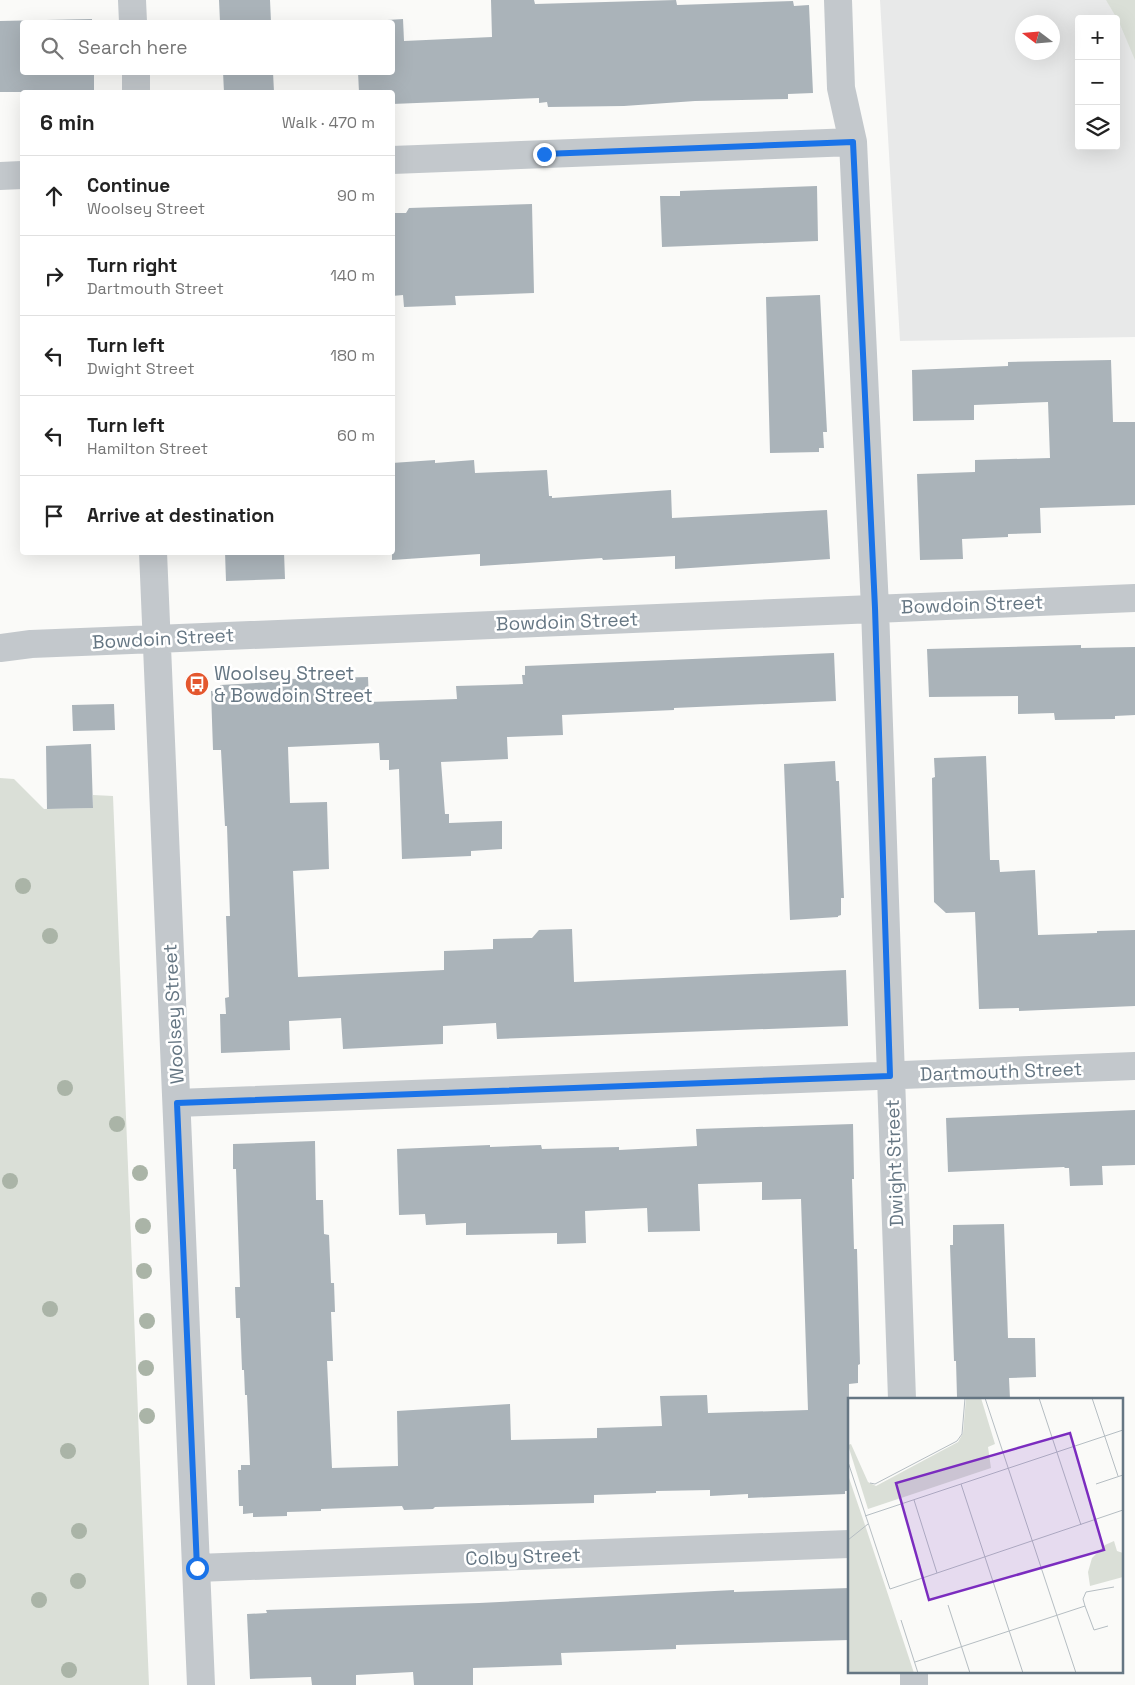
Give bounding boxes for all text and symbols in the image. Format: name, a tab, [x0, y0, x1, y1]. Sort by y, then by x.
north arrow	[1015, 15, 1060, 60]
map controls	[1075, 15, 1120, 150]
button: +	[1075, 15, 1120, 60]
search box	[20, 20, 395, 75]
icon: search	[38, 34, 66, 62]
text: Search here	[78, 35, 188, 60]
button: −	[1075, 60, 1120, 105]
button: layers	[1075, 105, 1120, 150]
text: 6 min	[40, 109, 95, 136]
text: Walk · 470 m	[282, 112, 375, 133]
route end	[533, 143, 556, 166]
text: Continue	[87, 173, 170, 198]
icon: ahead	[40, 182, 68, 210]
text: 90 m	[337, 185, 375, 206]
text: Woolsey Street	[87, 198, 205, 219]
text: Turn right	[87, 253, 177, 278]
icon: right	[40, 262, 68, 290]
text: 140 m	[330, 265, 375, 286]
text: Dartmouth Street	[87, 278, 224, 299]
text: Turn left	[87, 333, 165, 358]
icon: left	[40, 342, 68, 370]
text: 180 m	[330, 345, 375, 366]
text: Dwight Street	[87, 358, 195, 379]
text: Turn left	[87, 413, 165, 438]
icon: left	[40, 422, 68, 450]
text: 60 m	[337, 425, 375, 446]
text: Hamilton Street	[87, 438, 208, 459]
icon: arrive	[40, 502, 68, 530]
text: Arrive at destination	[87, 503, 275, 528]
street label: Bowdoin Street	[900, 590, 1044, 619]
street label: Bowdoin Street	[495, 607, 639, 636]
street label: Bowdoin Street	[91, 622, 235, 655]
place label: Woolsey Street & Bowdoin Street	[214, 661, 373, 708]
bus stop icon: Woolsey Street & Bowdoin Street	[184, 671, 210, 697]
street label: Woolsey Street	[157, 943, 190, 1085]
street label: Dartmouth Street	[919, 1056, 1083, 1087]
street label: Dwight Street	[880, 1099, 909, 1227]
inset map	[848, 1398, 1122, 1672]
street label: Colby Street	[465, 1542, 581, 1571]
route start	[186, 1557, 209, 1580]

